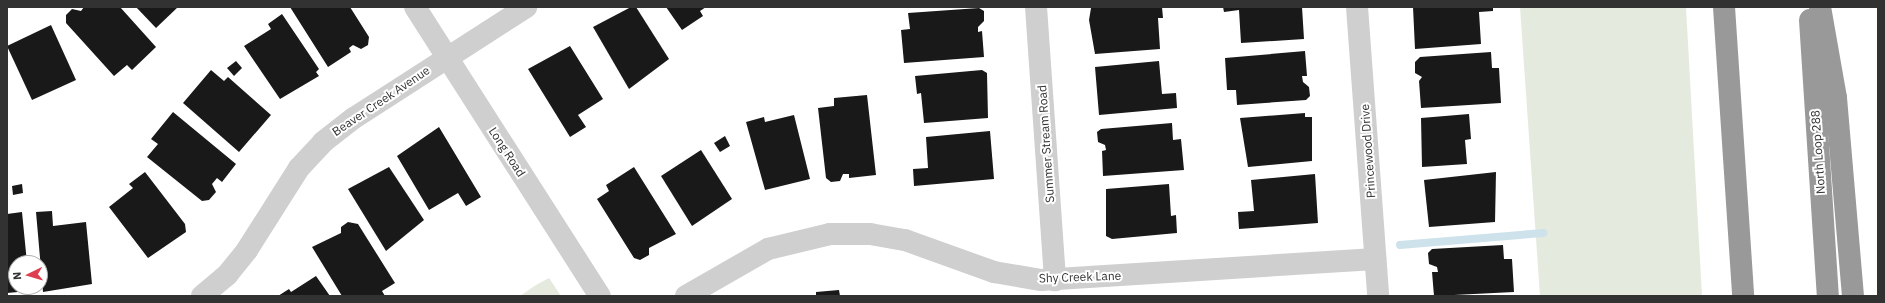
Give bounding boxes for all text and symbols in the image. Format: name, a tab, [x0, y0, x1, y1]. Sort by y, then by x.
street label: Beaver Creek Avenue	[329, 63, 433, 139]
street label: Summer Stream Road	[1035, 85, 1057, 203]
street label: Princewood Drive	[1358, 104, 1378, 198]
street label: North Loop 288	[1808, 109, 1828, 195]
street label: Long Road	[486, 125, 528, 179]
north arrow	[8, 255, 48, 295]
street label: Shy Creek Lane	[1039, 268, 1121, 286]
text: N	[10, 271, 24, 281]

